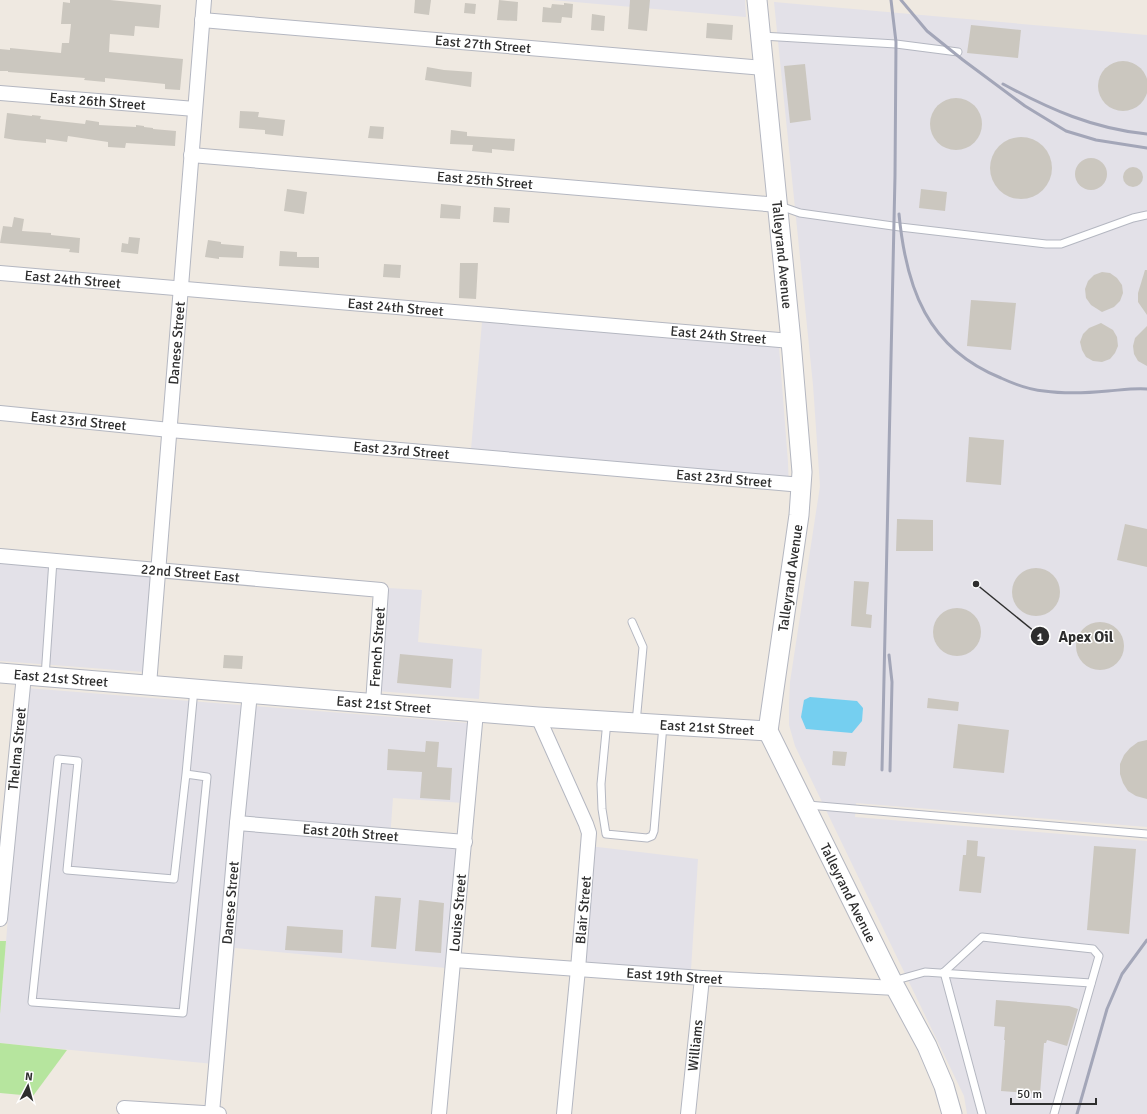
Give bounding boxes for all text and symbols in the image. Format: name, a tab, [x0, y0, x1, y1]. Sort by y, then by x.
street label: East 27th Street	[434, 32, 532, 57]
street label: East 26th Street	[49, 89, 146, 114]
street label: East 25th Street	[436, 168, 534, 193]
street label: Talleyrand Avenue	[768, 200, 796, 310]
street label: East 24th Street	[24, 267, 121, 292]
street label: East 24th Street	[347, 295, 444, 320]
street label: Danese Street	[165, 301, 189, 385]
street label: East 24th Street	[670, 323, 767, 348]
street label: East 23rd Street	[30, 408, 127, 435]
street label: East 23rd Street	[353, 438, 450, 463]
street label: East 23rd Street	[675, 466, 773, 491]
street label: Talleyrand Avenue	[775, 523, 806, 633]
street label: 22nd Street East	[140, 561, 240, 586]
street label: French Street	[366, 606, 389, 688]
callout: Apex Oil	[1030, 623, 1121, 650]
text: Apex Oil	[1059, 628, 1114, 646]
text: 1	[1037, 630, 1044, 645]
street label: East 21st Street	[13, 666, 109, 691]
street label: East 21st Street	[336, 693, 432, 717]
street label: Thelma Street	[5, 706, 30, 791]
street label: East 21st Street	[659, 716, 755, 739]
street label: East 20th Street	[302, 820, 399, 845]
street label: Talleyrand Avenue	[816, 841, 879, 945]
street label: Danese Street	[219, 860, 243, 945]
street label: Louise Street	[446, 873, 470, 953]
street label: Blair Street	[572, 875, 595, 945]
street label: East 19th Street	[626, 965, 723, 988]
street label: Williams	[684, 1019, 707, 1072]
north arrow	[8, 1066, 48, 1106]
text: N	[25, 1070, 33, 1083]
scale bar	[1011, 1080, 1096, 1106]
text: 50 m	[1017, 1087, 1042, 1102]

